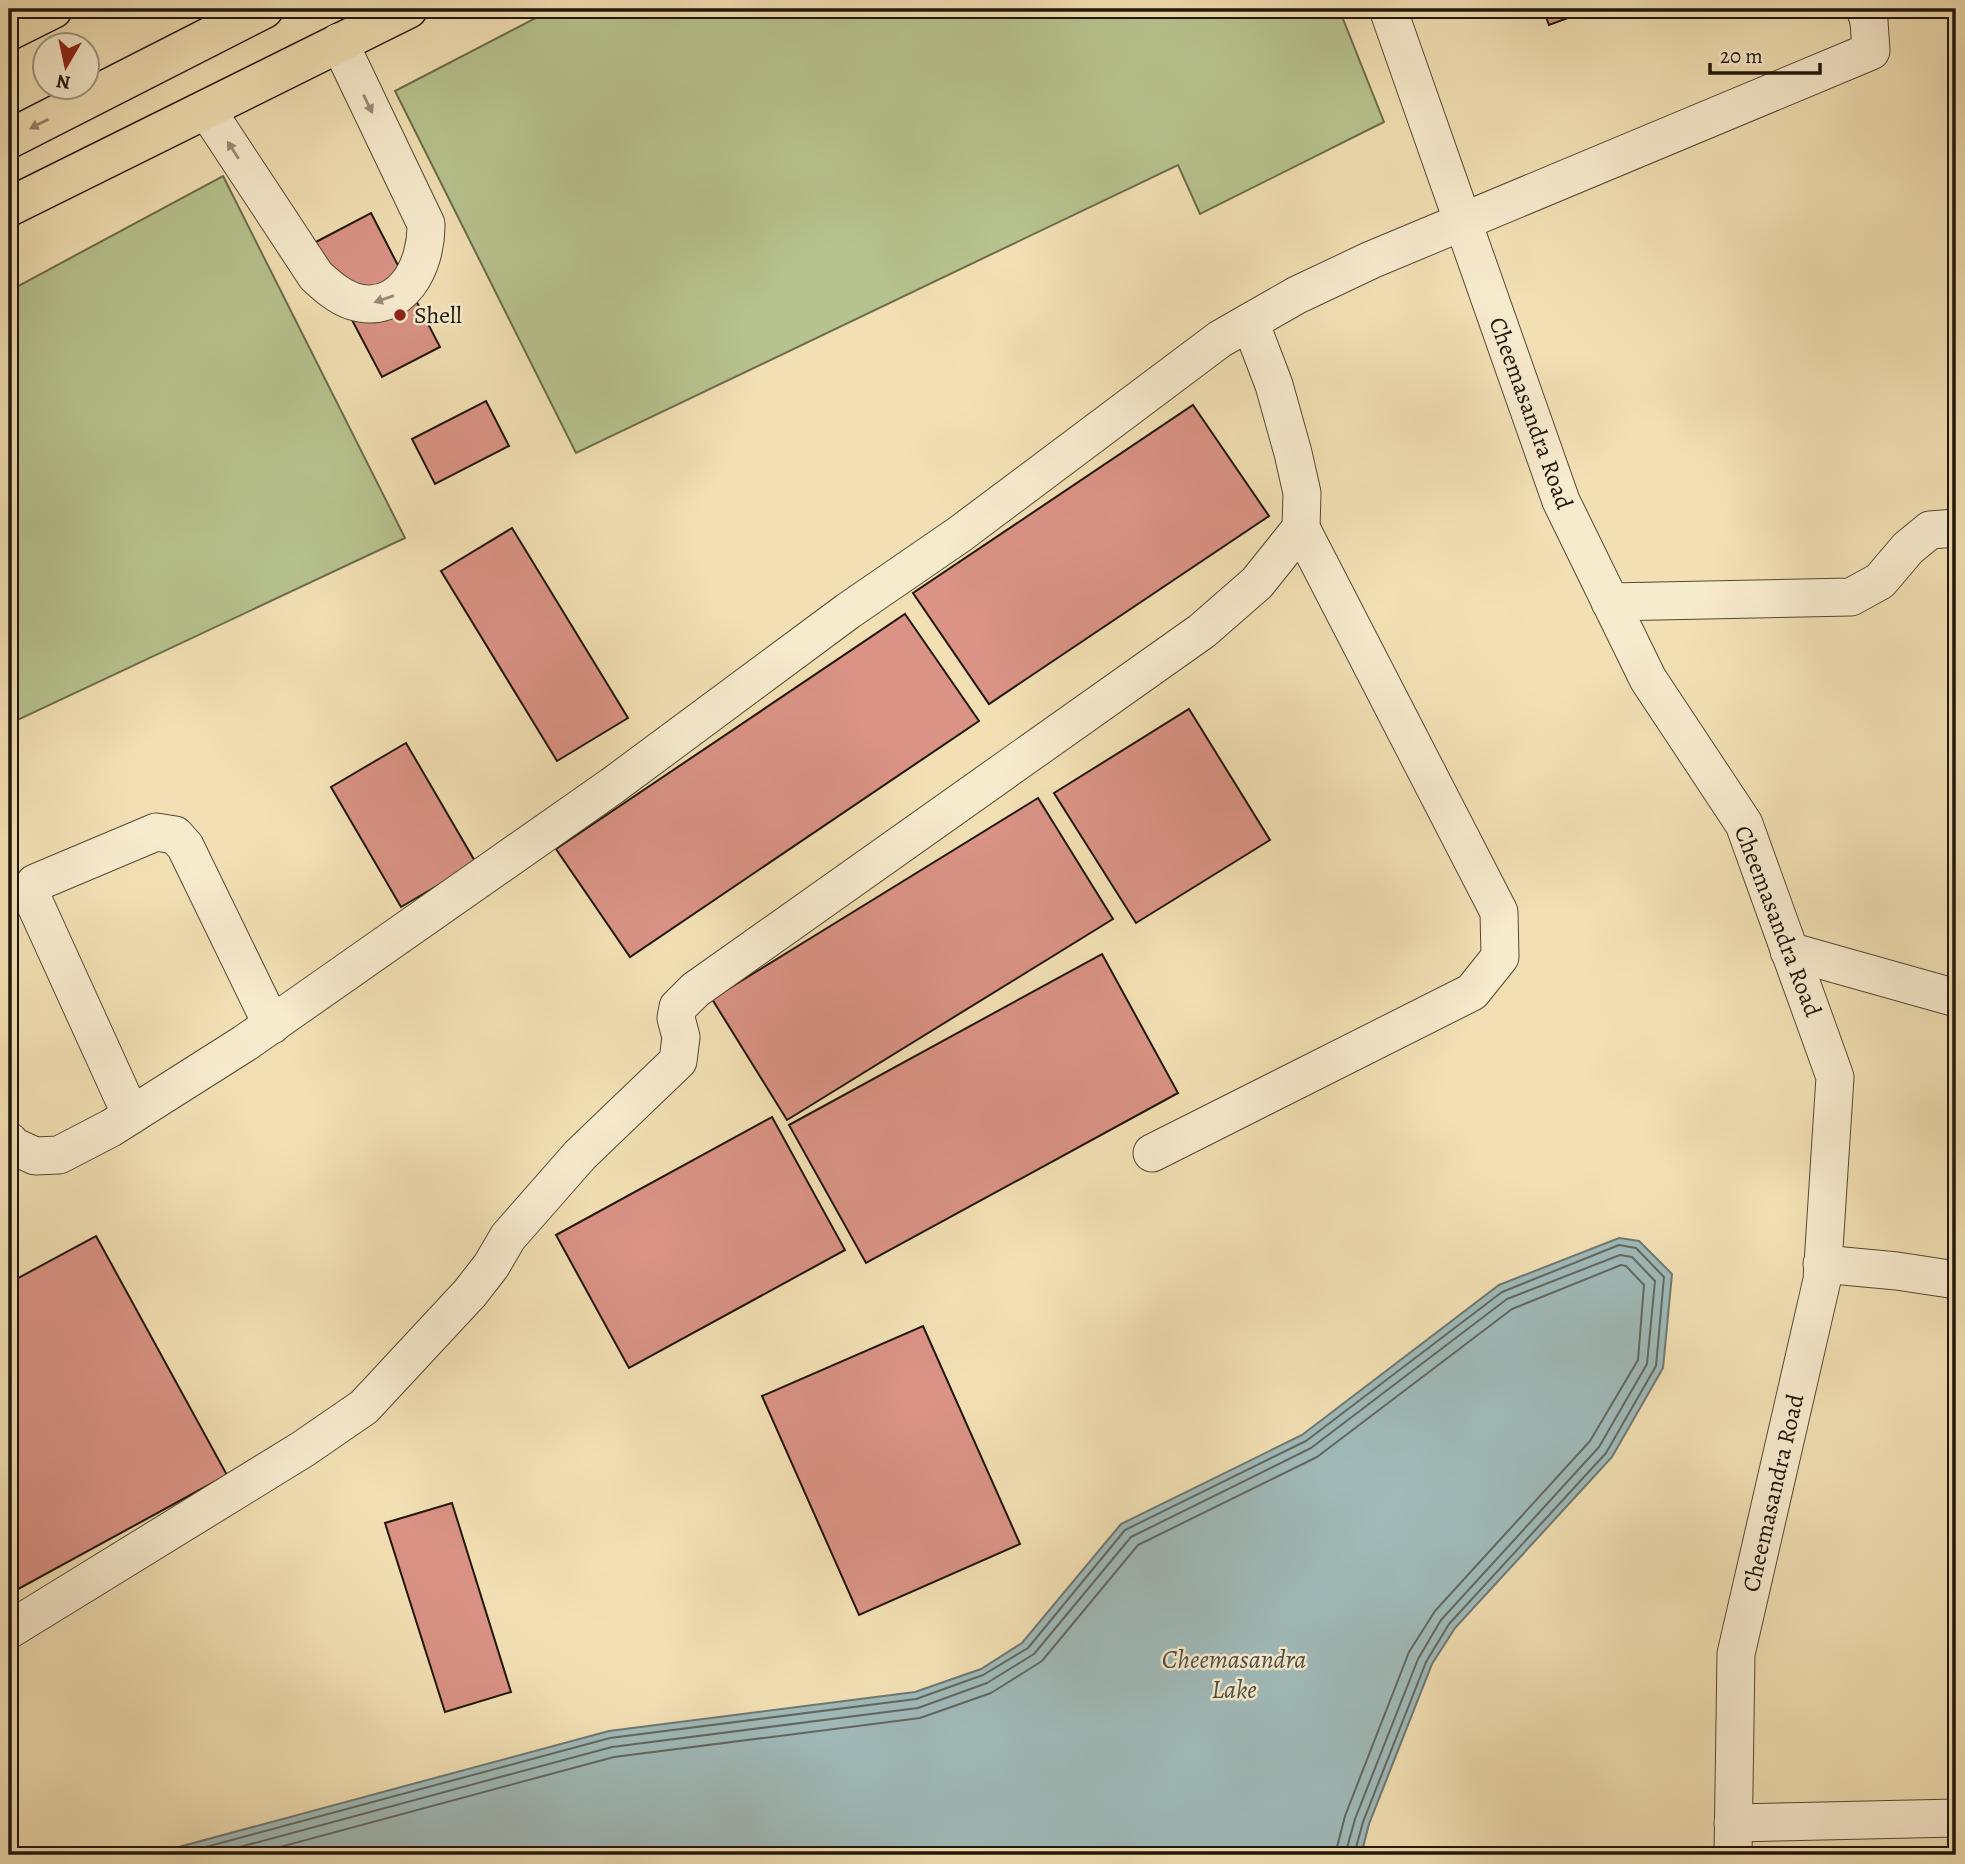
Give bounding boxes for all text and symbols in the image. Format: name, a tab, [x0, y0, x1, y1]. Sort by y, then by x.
north arrow	[32, 32, 102, 102]
scale bar	[1710, 32, 1820, 76]
text: 20 m	[1720, 42, 1763, 70]
text: N	[54, 68, 72, 96]
one-way arrow	[363, 94, 374, 114]
one-way arrow	[29, 118, 49, 129]
one-way arrow	[227, 141, 240, 160]
one-way arrow	[373, 294, 394, 305]
place label: Shell	[414, 299, 462, 331]
marker: Shell	[392, 307, 408, 323]
street label: Cheemasandra Road	[1481, 313, 1581, 514]
street label: Cheemasandra Road	[1727, 821, 1829, 1021]
street label: Cheemasandra Road	[1735, 1391, 1811, 1595]
water label: Cheemasandra Lake	[1162, 1642, 1306, 1707]

